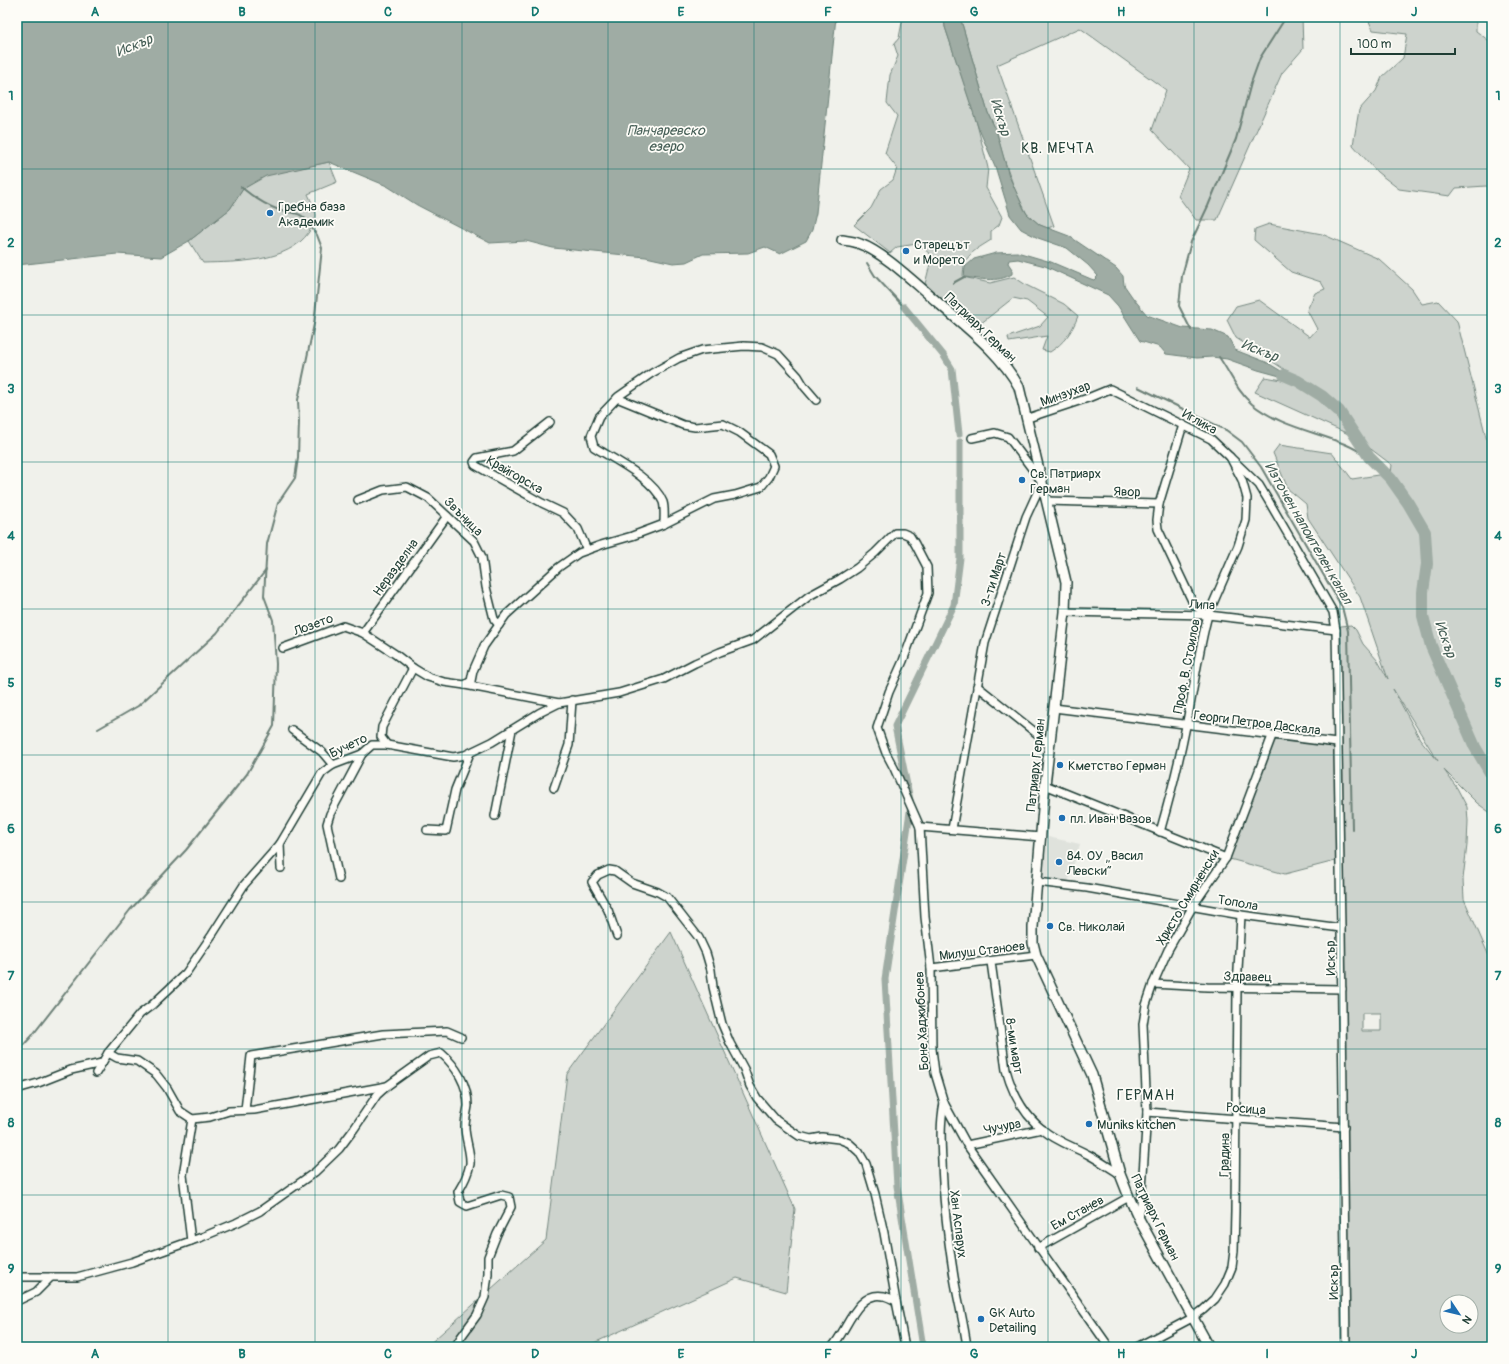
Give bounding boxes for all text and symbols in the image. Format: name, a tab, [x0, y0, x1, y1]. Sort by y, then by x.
text: A	[91, 4, 100, 20]
text: B	[238, 4, 246, 20]
text: C	[384, 4, 392, 20]
text: D	[531, 4, 539, 20]
text: E	[678, 4, 685, 20]
text: F	[824, 4, 832, 20]
text: G	[970, 4, 979, 20]
text: H	[1117, 4, 1125, 20]
text: I	[1265, 4, 1269, 20]
text: J	[1411, 4, 1417, 20]
water label: Искър	[113, 30, 156, 60]
scale bar	[1351, 30, 1455, 56]
text: 100 m	[1357, 37, 1392, 52]
text: 1	[8, 88, 14, 104]
text: 1	[1495, 88, 1501, 104]
water label: Искър	[987, 96, 1015, 139]
water label: Панчаревско езеро	[627, 122, 706, 155]
district label: КВ. МЕЧТА	[1021, 140, 1095, 157]
place label: Гребна база Академик	[278, 199, 345, 230]
marker: Гребна база Академик	[265, 208, 275, 218]
text: 2	[7, 235, 15, 251]
text: 2	[1494, 235, 1502, 251]
place label: Старецът и Морето	[914, 237, 970, 268]
marker: Старецът и Морето	[901, 246, 911, 256]
street label: Патриарх Герман	[941, 289, 1020, 366]
water label: Искър	[1239, 335, 1282, 366]
street label: Минзухар	[1038, 378, 1093, 410]
text: 3	[7, 381, 15, 397]
text: 3	[1494, 381, 1502, 397]
street label: Иглика	[1179, 406, 1220, 438]
street label: Крайгорска	[483, 452, 546, 497]
water label: Източен напоителен канал	[1261, 459, 1357, 609]
place label: Св. Патриарх Герман	[1030, 466, 1101, 497]
marker: Св. Патриарх Герман	[1017, 475, 1027, 485]
street label: Явор	[1113, 484, 1141, 500]
street label: Звъница	[440, 494, 486, 540]
text: 4	[7, 528, 15, 544]
text: 4	[1494, 528, 1502, 544]
street label: Неразделна	[370, 536, 422, 599]
street label: 3-ти Март	[978, 550, 1010, 608]
street label: Липа	[1187, 596, 1215, 614]
street label: Лозето	[290, 610, 335, 640]
street label: Проф. В. Стоилов	[1170, 617, 1204, 715]
water label: Искър	[1431, 618, 1460, 661]
text: 5	[7, 675, 15, 691]
text: 5	[1494, 675, 1502, 691]
street label: Георги Петров Даскала	[1192, 707, 1321, 739]
street label: Патриарх Герман	[1023, 718, 1049, 813]
street label: Бучето	[327, 730, 370, 762]
place label: Кметство Герман	[1068, 758, 1166, 774]
marker: Кметство Герман	[1055, 760, 1065, 770]
place label: пл. Иван Вазов	[1070, 811, 1152, 827]
marker: пл. Иван Вазов	[1057, 813, 1067, 823]
text: 6	[7, 821, 15, 837]
text: 6	[1494, 821, 1502, 837]
street label: Христо Смирненски	[1153, 847, 1223, 948]
place label: 84. ОУ „Васил Левски“	[1066, 848, 1144, 879]
marker: 84. ОУ „Васил Левски“	[1054, 857, 1064, 867]
street label: Топола	[1216, 892, 1259, 914]
place label: Св. Николай	[1058, 919, 1125, 935]
marker: Св. Николай	[1045, 921, 1055, 931]
street label: Милуш Станоев	[938, 938, 1026, 964]
street label: Искър	[1323, 940, 1339, 976]
text: 7	[8, 968, 15, 984]
text: 7	[1495, 968, 1502, 984]
street label: Здравец	[1223, 969, 1272, 985]
street label: Боне Хаджибонев	[911, 971, 933, 1071]
street label: 8-ми март	[1002, 1017, 1026, 1076]
district label: ГЕРМАН	[1117, 1086, 1175, 1105]
street label: Росица	[1225, 1100, 1266, 1118]
text: 8	[8, 1115, 15, 1131]
text: 8	[1495, 1115, 1502, 1131]
street label: Чучура	[982, 1116, 1022, 1138]
place label: Muniks kitchen	[1097, 1117, 1176, 1133]
marker: Muniks kitchen	[1084, 1119, 1094, 1129]
street label: Градина	[1217, 1133, 1233, 1177]
street label: Патриарх Герман	[1127, 1172, 1183, 1263]
street label: Хан Аспарух	[946, 1189, 970, 1259]
street label: Ем Станев	[1048, 1192, 1107, 1234]
text: 9	[8, 1261, 15, 1277]
text: 9	[1495, 1261, 1502, 1277]
street label: Искър	[1326, 1264, 1342, 1300]
north arrow	[1439, 1294, 1479, 1334]
place label: GK Auto Detailing	[989, 1305, 1037, 1336]
text: N	[1459, 1313, 1474, 1327]
marker: GK Auto Detailing	[976, 1314, 986, 1324]
text: A	[91, 1346, 100, 1362]
text: B	[238, 1346, 246, 1362]
text: C	[384, 1346, 392, 1362]
text: D	[531, 1346, 539, 1362]
text: E	[678, 1346, 685, 1362]
text: F	[824, 1346, 832, 1362]
text: G	[970, 1346, 979, 1362]
text: H	[1117, 1346, 1125, 1362]
text: I	[1265, 1346, 1269, 1362]
text: J	[1411, 1346, 1417, 1362]

